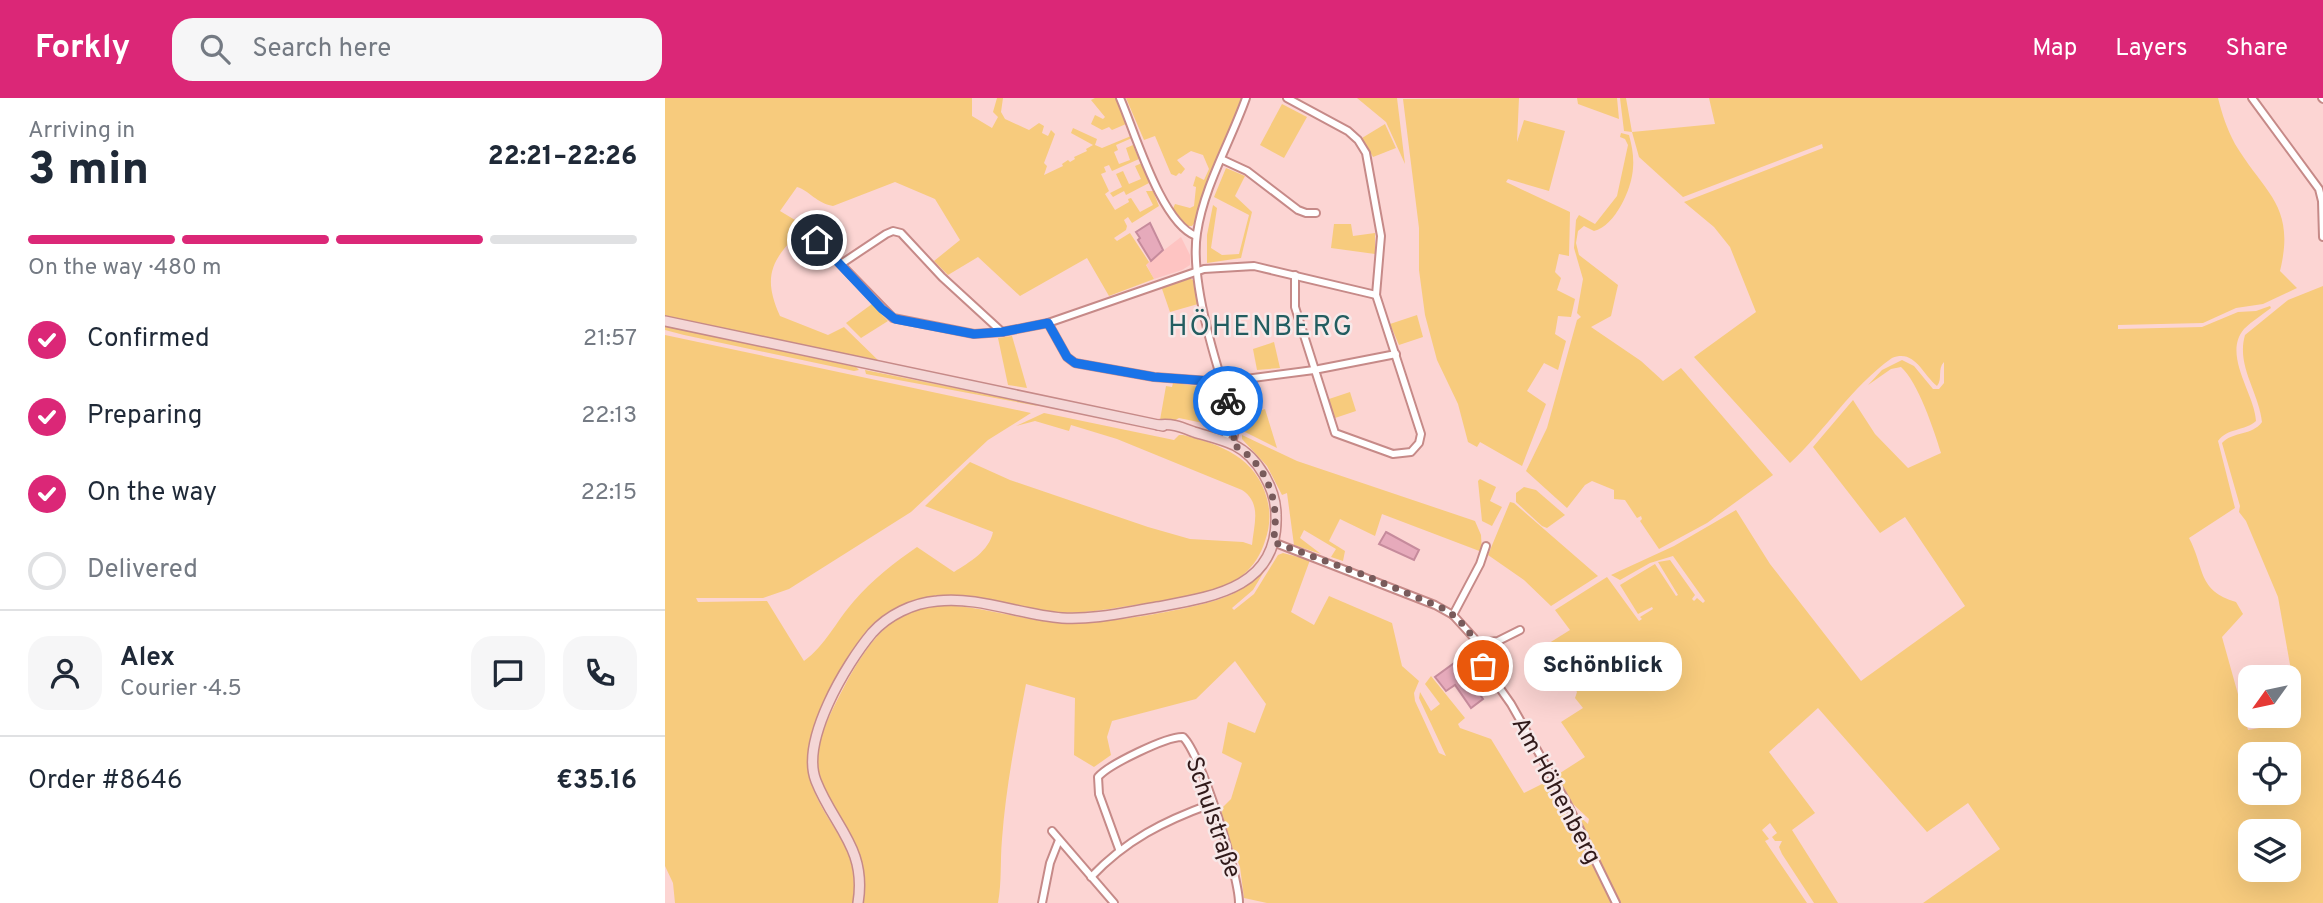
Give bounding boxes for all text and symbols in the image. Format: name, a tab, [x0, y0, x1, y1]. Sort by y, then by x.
search box	[172, 18, 662, 81]
text: Forkly	[35, 28, 130, 70]
icon: search	[196, 30, 234, 68]
text: Search here	[252, 33, 391, 66]
text: Map	[2032, 34, 2077, 64]
text: Layers	[2115, 34, 2187, 64]
text: Share	[2225, 34, 2288, 64]
text: Arriving in	[28, 117, 135, 146]
text: 22:21–22:26	[488, 141, 637, 174]
text: 3 min	[28, 142, 149, 201]
pin	[787, 210, 847, 270]
icon: home	[798, 221, 836, 259]
text: On the way · 480 m	[28, 254, 222, 283]
district label: HÖHENBERG	[1168, 308, 1354, 346]
icon: check	[28, 321, 66, 359]
text: Confirmed	[87, 323, 210, 356]
text: 21:57	[583, 325, 637, 354]
courier	[1193, 366, 1263, 436]
icon: bike	[1209, 382, 1247, 420]
icon: check	[28, 398, 66, 436]
text: Preparing	[87, 400, 202, 433]
text: 22:13	[581, 402, 637, 431]
icon: check	[28, 475, 66, 513]
text: On the way	[87, 477, 217, 510]
text: 22:15	[581, 479, 637, 508]
text: Delivered	[87, 554, 198, 587]
button: person	[28, 636, 102, 710]
button: chat	[471, 636, 545, 710]
button: phone	[563, 636, 637, 710]
pin	[1453, 636, 1513, 696]
text: Alex	[120, 642, 175, 675]
callout: Schönblick	[1525, 642, 1683, 690]
icon: bag	[1464, 647, 1502, 685]
text: Schönblick	[1543, 652, 1663, 681]
north arrow	[2238, 665, 2301, 728]
map controls	[2238, 665, 2301, 882]
text: Courier · 4.5	[120, 675, 242, 704]
street label: Am Höhenberg	[1504, 712, 1607, 870]
button: locate	[2238, 742, 2301, 805]
street label: Schulstraße	[1177, 753, 1247, 882]
text: Order #8646	[28, 765, 182, 798]
text: €35.16	[556, 765, 637, 798]
button: layers	[2238, 819, 2301, 882]

